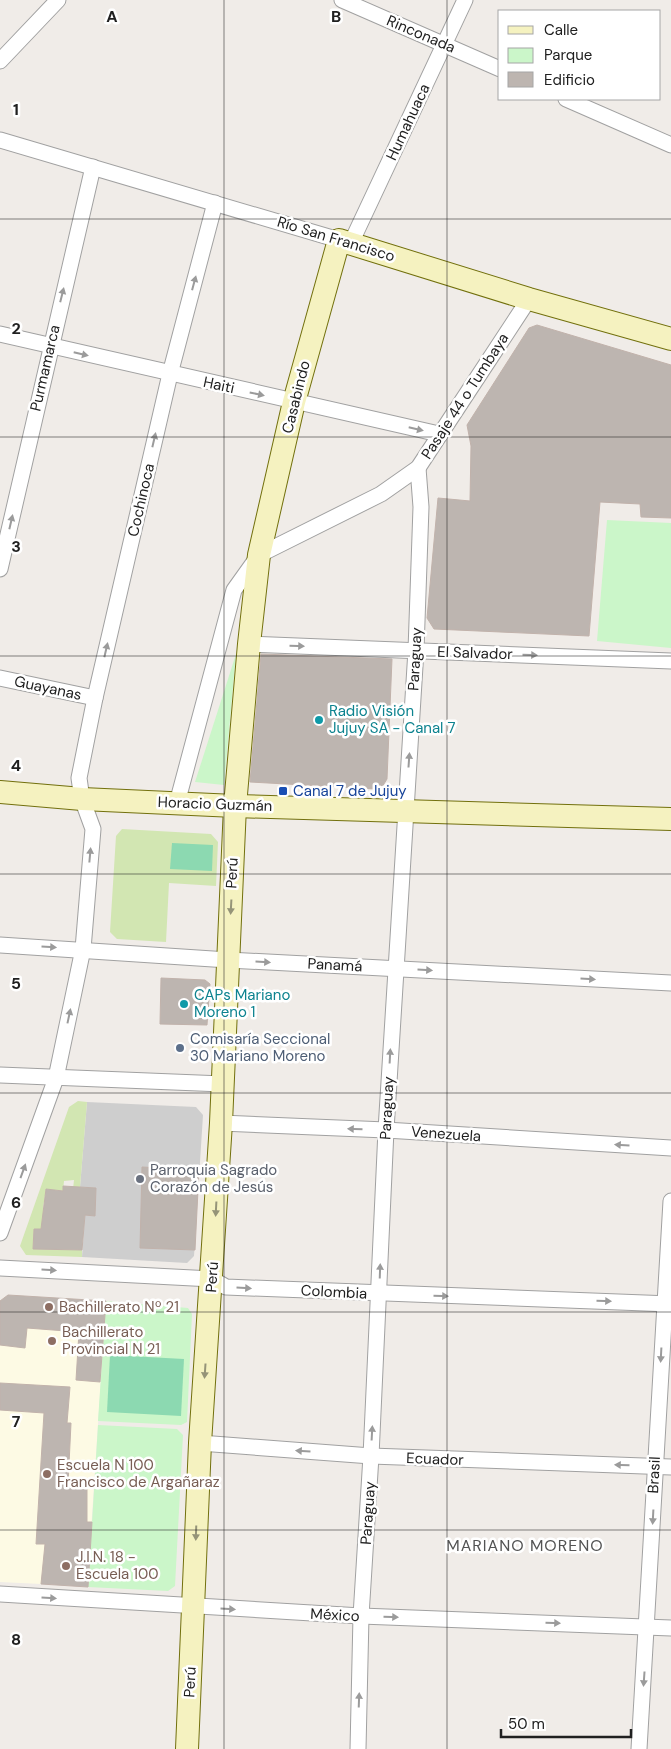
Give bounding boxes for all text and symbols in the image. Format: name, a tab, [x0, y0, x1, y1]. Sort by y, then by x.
text: A	[106, 6, 118, 27]
text: B	[331, 6, 341, 27]
legend	[498, 10, 661, 100]
street label: Rinconada	[384, 11, 458, 57]
text: Calle	[544, 20, 578, 40]
text: Parque	[544, 45, 592, 65]
text: Edificio	[544, 70, 595, 90]
street label: Humahuaca	[382, 80, 434, 164]
text: 1	[13, 99, 19, 120]
street label: Río San Francisco	[275, 212, 397, 266]
one-way arrow	[190, 275, 198, 290]
one-way arrow	[59, 287, 67, 302]
text: 2	[11, 318, 21, 339]
street label: Purmamarca	[25, 323, 65, 413]
street label: Pasaje 44 o Tumbaya	[417, 329, 513, 463]
one-way arrow	[74, 350, 89, 358]
street label: Casabindo	[277, 358, 315, 436]
street label: Haiti	[202, 372, 236, 398]
one-way arrow	[249, 390, 265, 398]
one-way arrow	[408, 425, 423, 433]
one-way arrow	[150, 433, 158, 448]
street label: Cochinoca	[123, 461, 159, 539]
one-way arrow	[7, 514, 15, 529]
text: 3	[11, 536, 21, 557]
street label: Paraguay	[403, 626, 427, 691]
one-way arrow	[102, 642, 110, 658]
one-way arrow	[290, 642, 306, 650]
street label: El Salvador	[437, 642, 514, 664]
one-way arrow	[522, 651, 538, 659]
street label: Guayanas	[13, 671, 83, 705]
place label: Radio Visión Jujuy SA - Canal 7	[329, 701, 455, 738]
marker: Radio Visión Jujuy SA - Canal 7	[313, 714, 325, 726]
one-way arrow	[406, 752, 414, 768]
text: 4	[11, 755, 21, 776]
place label: Canal 7 de Jujuy	[293, 781, 407, 801]
marker: Canal 7 de Jujuy	[277, 785, 289, 797]
street label: Horacio Guzmán	[157, 792, 273, 816]
one-way arrow	[87, 847, 95, 863]
street label: Perú	[221, 857, 243, 889]
one-way arrow	[226, 899, 234, 915]
one-way arrow	[41, 944, 57, 952]
street label: Panamá	[307, 954, 363, 976]
one-way arrow	[255, 958, 271, 966]
one-way arrow	[418, 967, 434, 975]
text: 5	[11, 973, 21, 994]
one-way arrow	[580, 975, 596, 983]
place label: CAPs Mariano Moreno 1	[194, 985, 290, 1022]
marker: CAPs Mariano Moreno 1	[178, 998, 190, 1010]
one-way arrow	[65, 1008, 73, 1023]
place label: Comisaría Seccional 30 Mariano Moreno	[190, 1029, 330, 1066]
marker: Comisaría Seccional 30 Mariano Moreno	[174, 1042, 186, 1054]
one-way arrow	[386, 1048, 394, 1064]
street label: Paraguay	[375, 1075, 399, 1140]
street label: Venezuela	[410, 1122, 482, 1146]
one-way arrow	[347, 1124, 363, 1132]
one-way arrow	[614, 1140, 630, 1148]
place label: Parroquia Sagrado Corazón de Jesús	[150, 1160, 277, 1197]
one-way arrow	[19, 1163, 27, 1178]
marker: Parroquia Sagrado Corazón de Jesús	[134, 1173, 146, 1185]
text: 6	[11, 1192, 21, 1213]
one-way arrow	[212, 1201, 220, 1217]
street label: Perú	[201, 1261, 223, 1293]
one-way arrow	[376, 1263, 384, 1279]
one-way arrow	[41, 1267, 57, 1275]
street label: Colombia	[300, 1280, 368, 1304]
one-way arrow	[236, 1284, 252, 1292]
one-way arrow	[434, 1292, 450, 1300]
place label: Bachillerato Nº 21	[59, 1297, 179, 1317]
one-way arrow	[596, 1298, 612, 1306]
marker: Bachillerato Nº 21	[43, 1301, 55, 1313]
place label: Bachillerato Provincial N 21	[62, 1322, 160, 1359]
marker: Bachillerato Provincial N 21	[46, 1335, 58, 1347]
one-way arrow	[657, 1347, 665, 1363]
one-way arrow	[201, 1363, 209, 1379]
text: 7	[12, 1411, 21, 1432]
one-way arrow	[369, 1425, 377, 1441]
one-way arrow	[294, 1447, 310, 1455]
street label: Ecuador	[406, 1448, 465, 1470]
place label: Escuela N 100 Francisco de Argañaraz	[57, 1455, 220, 1492]
street label: Brasil	[643, 1456, 665, 1494]
one-way arrow	[614, 1461, 630, 1469]
marker: Escuela N 100 Francisco de Argañaraz	[41, 1468, 53, 1480]
street label: Paraguay	[356, 1480, 380, 1545]
one-way arrow	[648, 1509, 656, 1525]
one-way arrow	[192, 1526, 200, 1542]
district label: MARIANO MORENO	[446, 1535, 604, 1556]
place label: J.I.N. 18 - Escuela 100	[76, 1547, 158, 1584]
marker: J.I.N. 18 - Escuela 100	[60, 1560, 72, 1572]
one-way arrow	[41, 1594, 57, 1602]
street label: México	[310, 1604, 360, 1626]
one-way arrow	[221, 1606, 237, 1614]
one-way arrow	[383, 1614, 399, 1622]
one-way arrow	[545, 1620, 561, 1628]
text: 8	[11, 1629, 21, 1650]
street label: Perú	[179, 1666, 201, 1698]
one-way arrow	[640, 1671, 648, 1687]
one-way arrow	[355, 1692, 363, 1708]
scale bar	[501, 1706, 631, 1738]
text: 50 m	[508, 1714, 545, 1734]

